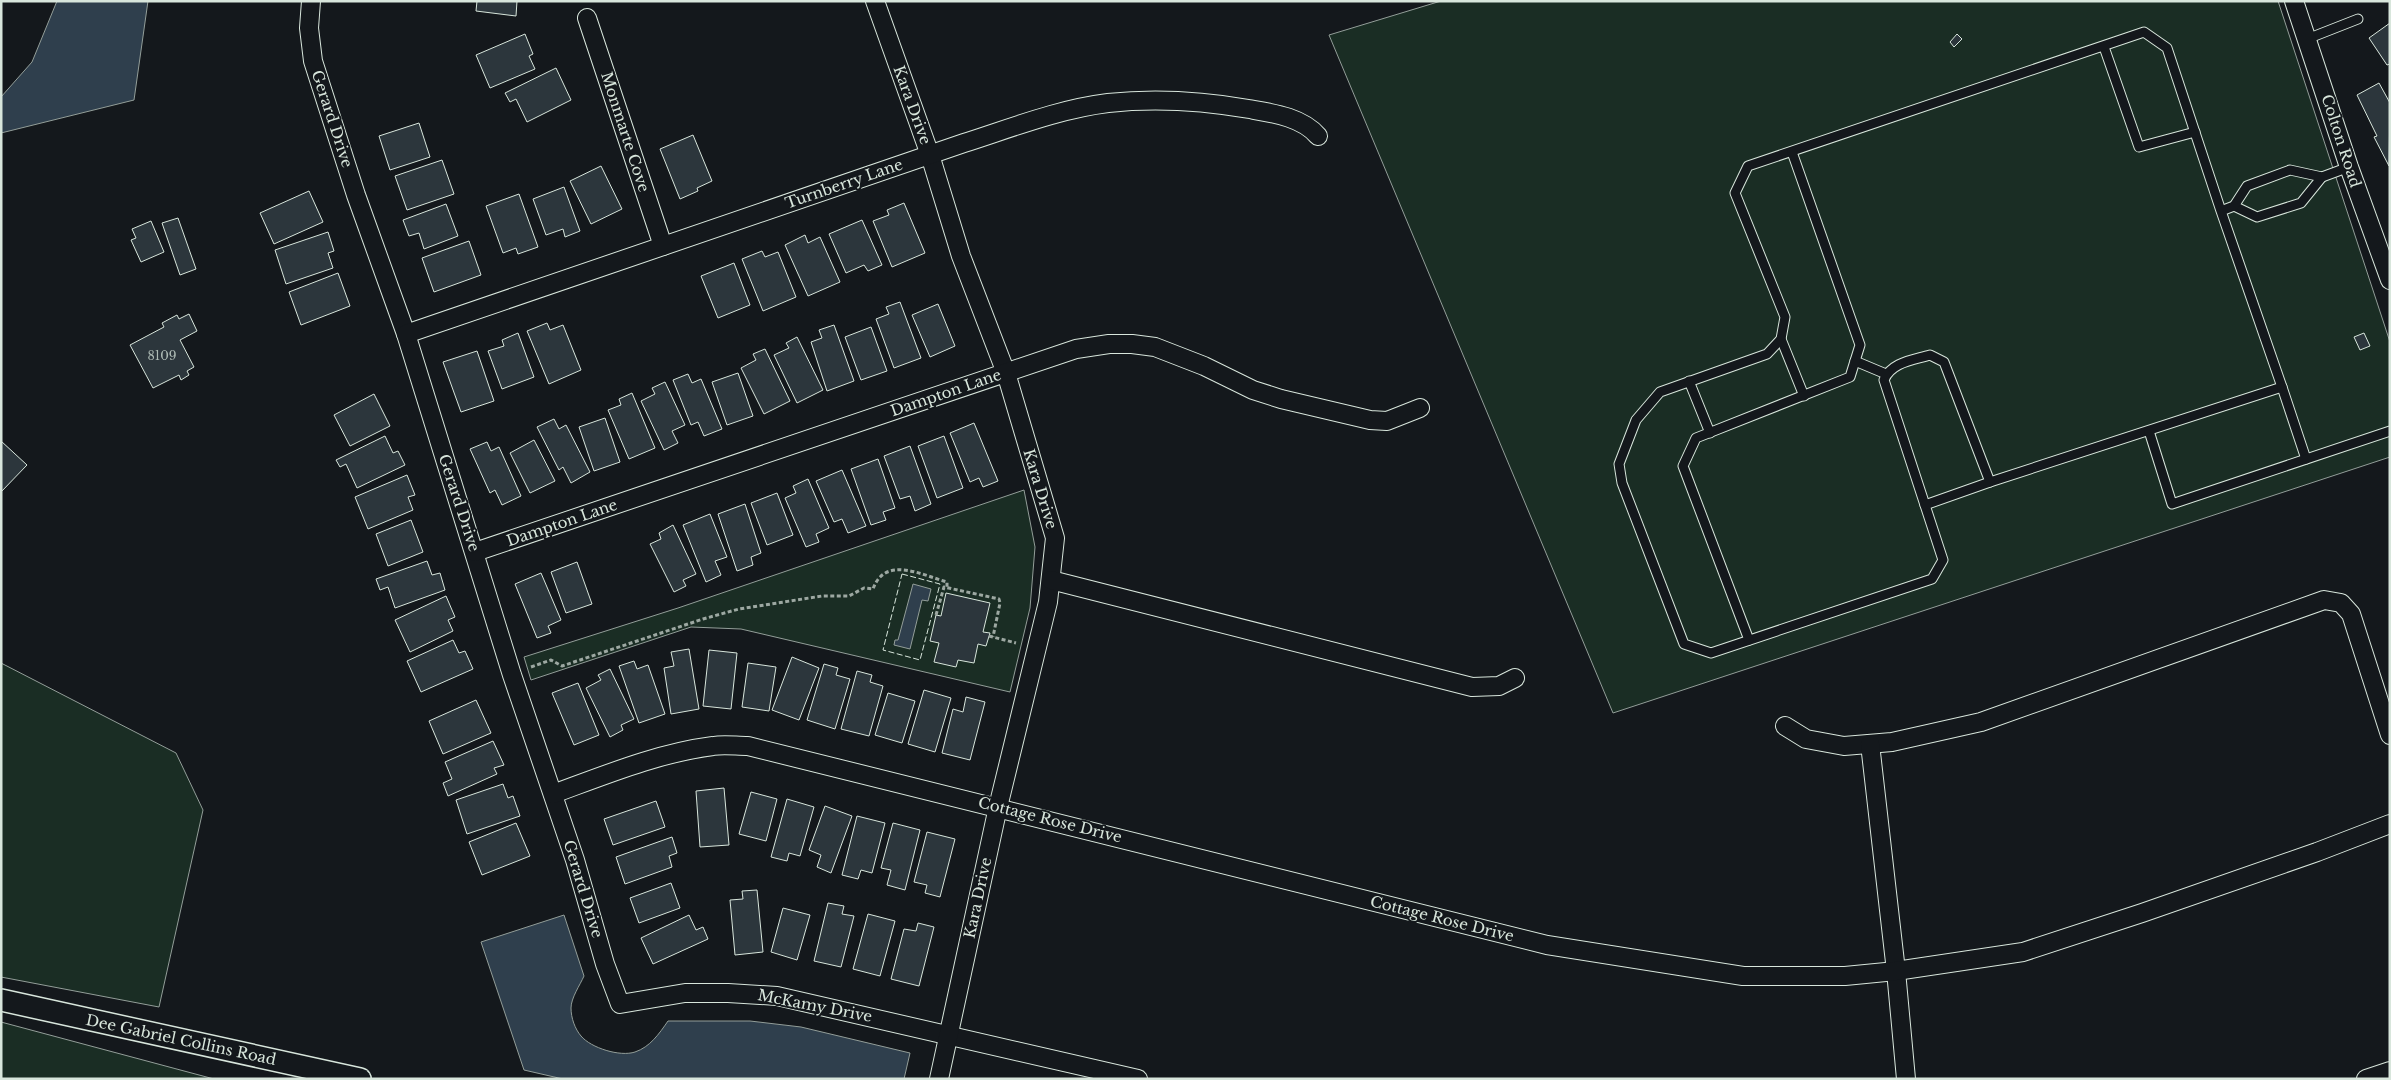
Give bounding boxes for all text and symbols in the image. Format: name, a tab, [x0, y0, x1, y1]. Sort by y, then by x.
street label: Kara Drive	[889, 63, 936, 147]
street label: Gerard Drive	[308, 68, 357, 170]
street label: Monmarte Cove	[597, 69, 654, 194]
street label: Colton Road	[2317, 92, 2365, 190]
street label: Turnberry Lane	[783, 155, 905, 213]
house number: 8109	[148, 348, 176, 363]
street label: Dampton Lane	[888, 365, 1004, 420]
street label: Kara Drive	[1019, 447, 1062, 531]
street label: Gerard Drive	[435, 452, 484, 554]
street label: Dampton Lane	[504, 495, 620, 550]
street label: Cottage Rose Drive	[976, 792, 1124, 847]
street label: Gerard Drive	[560, 838, 607, 940]
street label: Kara Drive	[960, 856, 995, 940]
street label: Cottage Rose Drive	[1368, 891, 1516, 946]
street label: McKamy Drive	[756, 985, 874, 1026]
street label: Dee Gabriel Collins Road	[84, 1010, 278, 1069]

